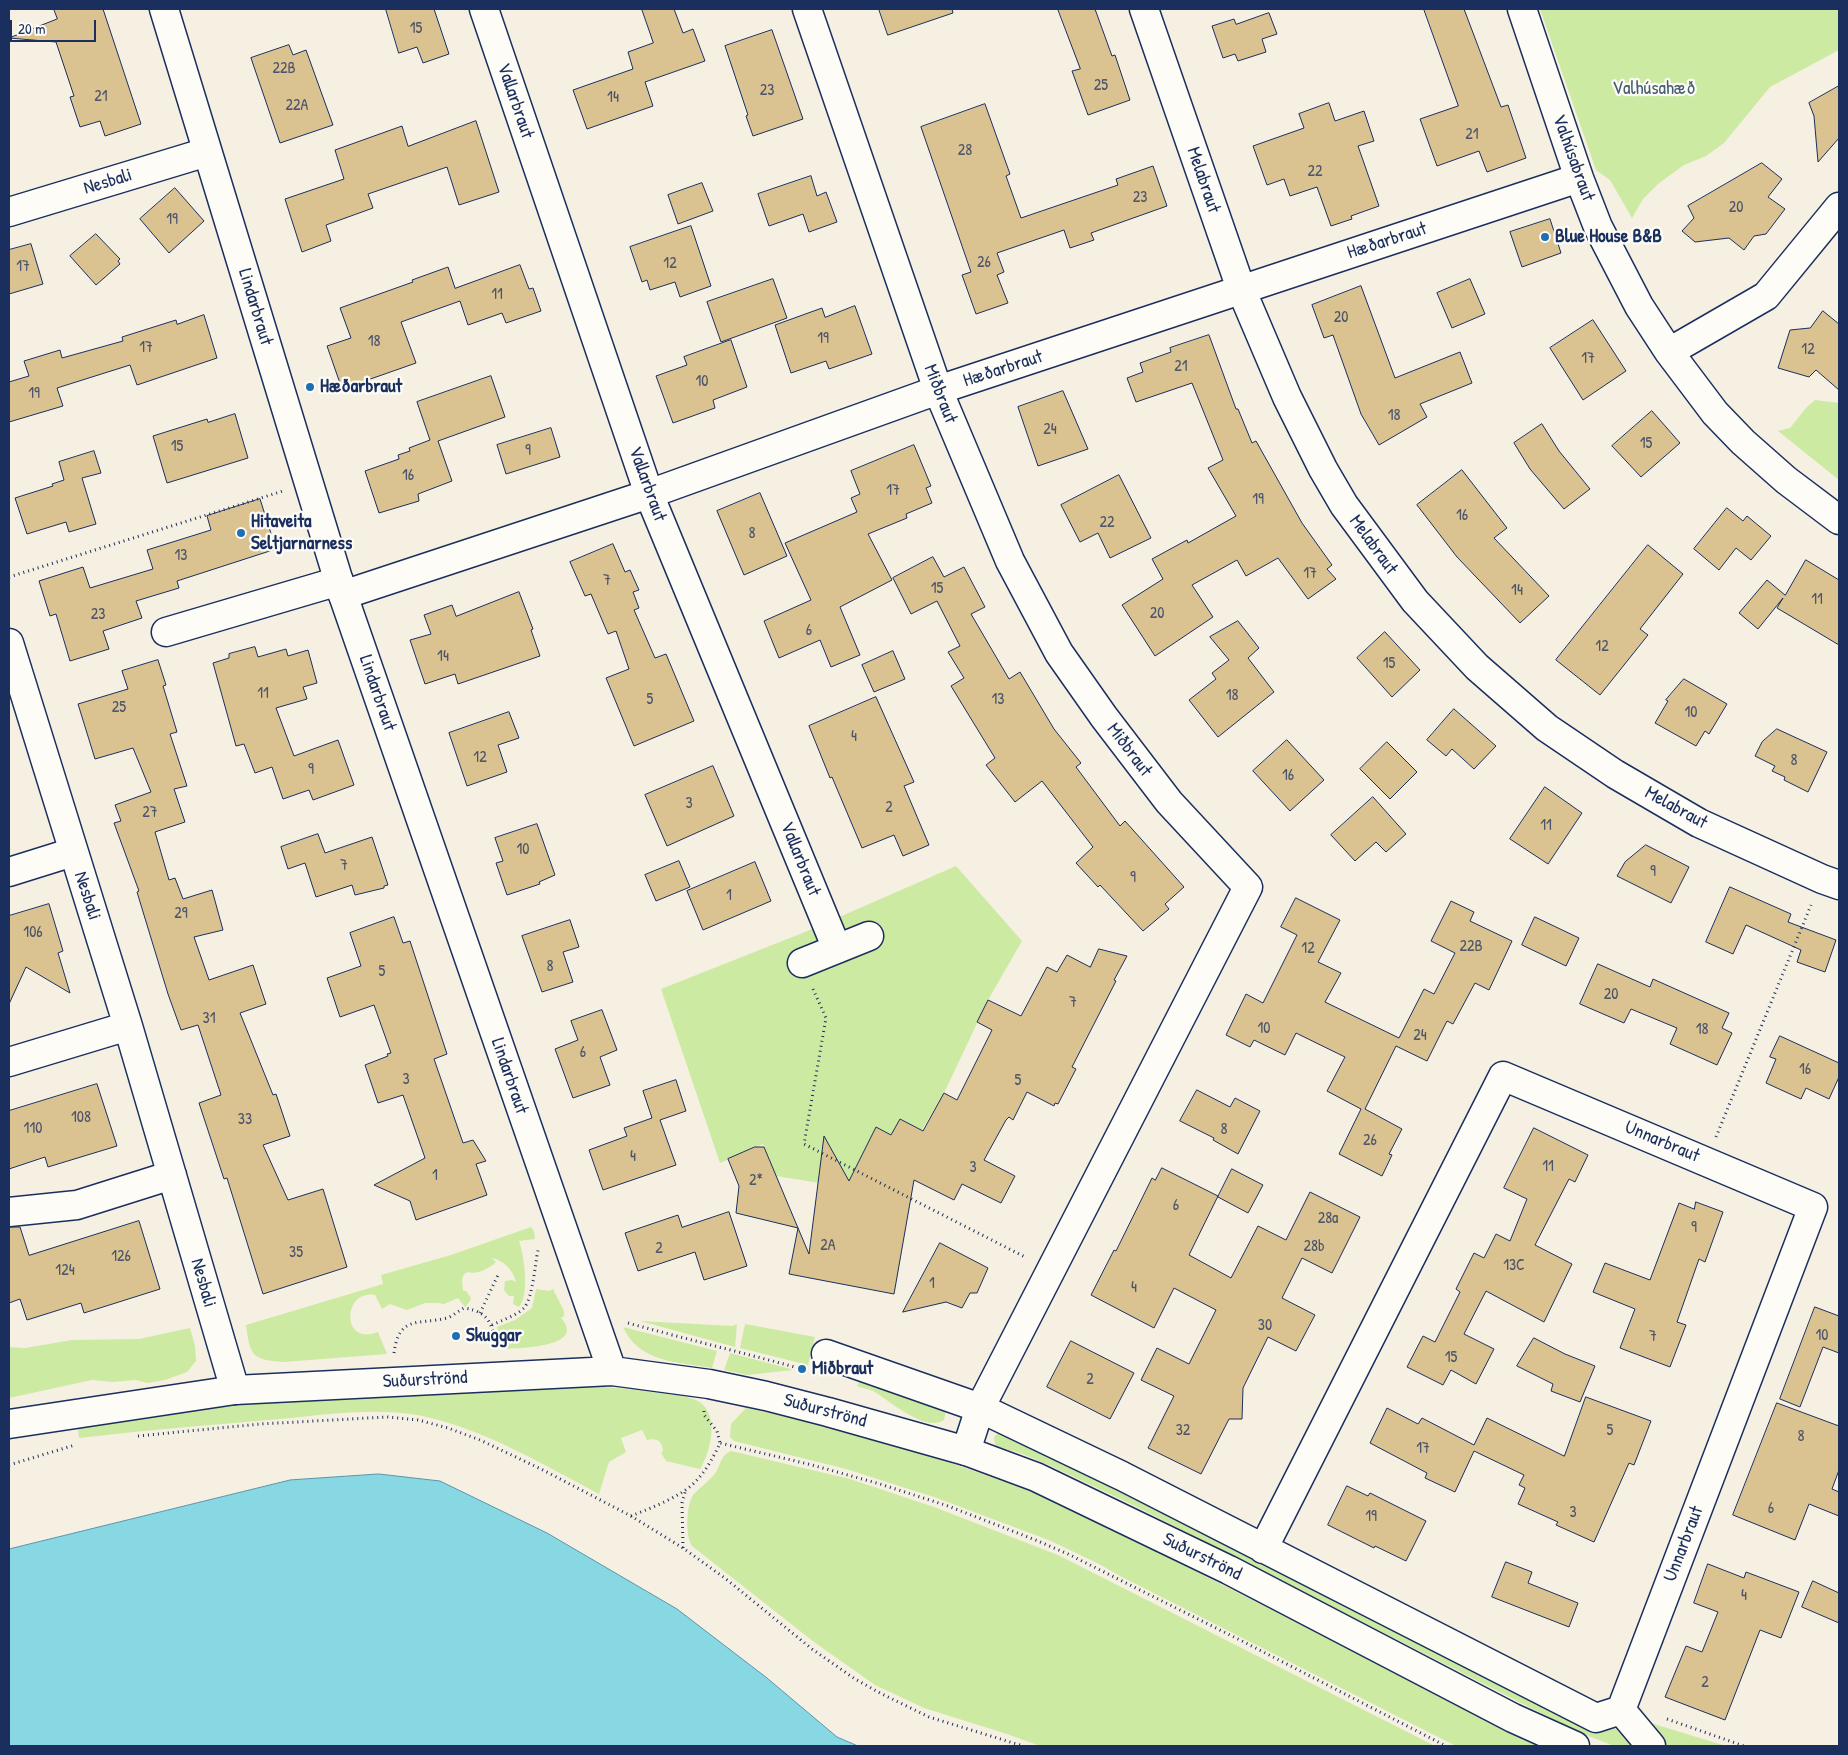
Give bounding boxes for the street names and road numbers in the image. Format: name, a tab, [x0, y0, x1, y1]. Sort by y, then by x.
street label: Vallarbraut	[492, 61, 538, 141]
street label: Valhúsabraut	[1547, 112, 1599, 204]
street label: Melabraut	[1181, 144, 1225, 216]
street label: Nesbali	[81, 164, 135, 200]
street label: Hæðarbraut	[1344, 217, 1430, 265]
street label: Lindarbraut	[233, 266, 277, 348]
street label: Hæðarbraut	[960, 345, 1046, 393]
street label: Miðbraut	[918, 361, 962, 427]
street label: Vallarbraut	[623, 444, 671, 524]
street label: Melabraut	[1344, 511, 1402, 579]
street label: Lindarbraut	[353, 652, 401, 734]
street label: Miðbraut	[1102, 719, 1156, 781]
street label: Melabraut	[1641, 782, 1711, 834]
street label: Vallarbraut	[775, 819, 825, 899]
street label: Nesbali	[68, 869, 106, 923]
street label: Lindarbraut	[485, 1035, 533, 1117]
street label: Unnarbraut	[1621, 1116, 1703, 1168]
street label: Nesbali	[185, 1256, 221, 1310]
street label: Suðurströnd	[382, 1366, 468, 1394]
street label: Suðurströnd	[781, 1389, 869, 1433]
street label: Unnarbraut	[1659, 1503, 1709, 1585]
street label: Suðurströnd	[1159, 1528, 1245, 1586]

